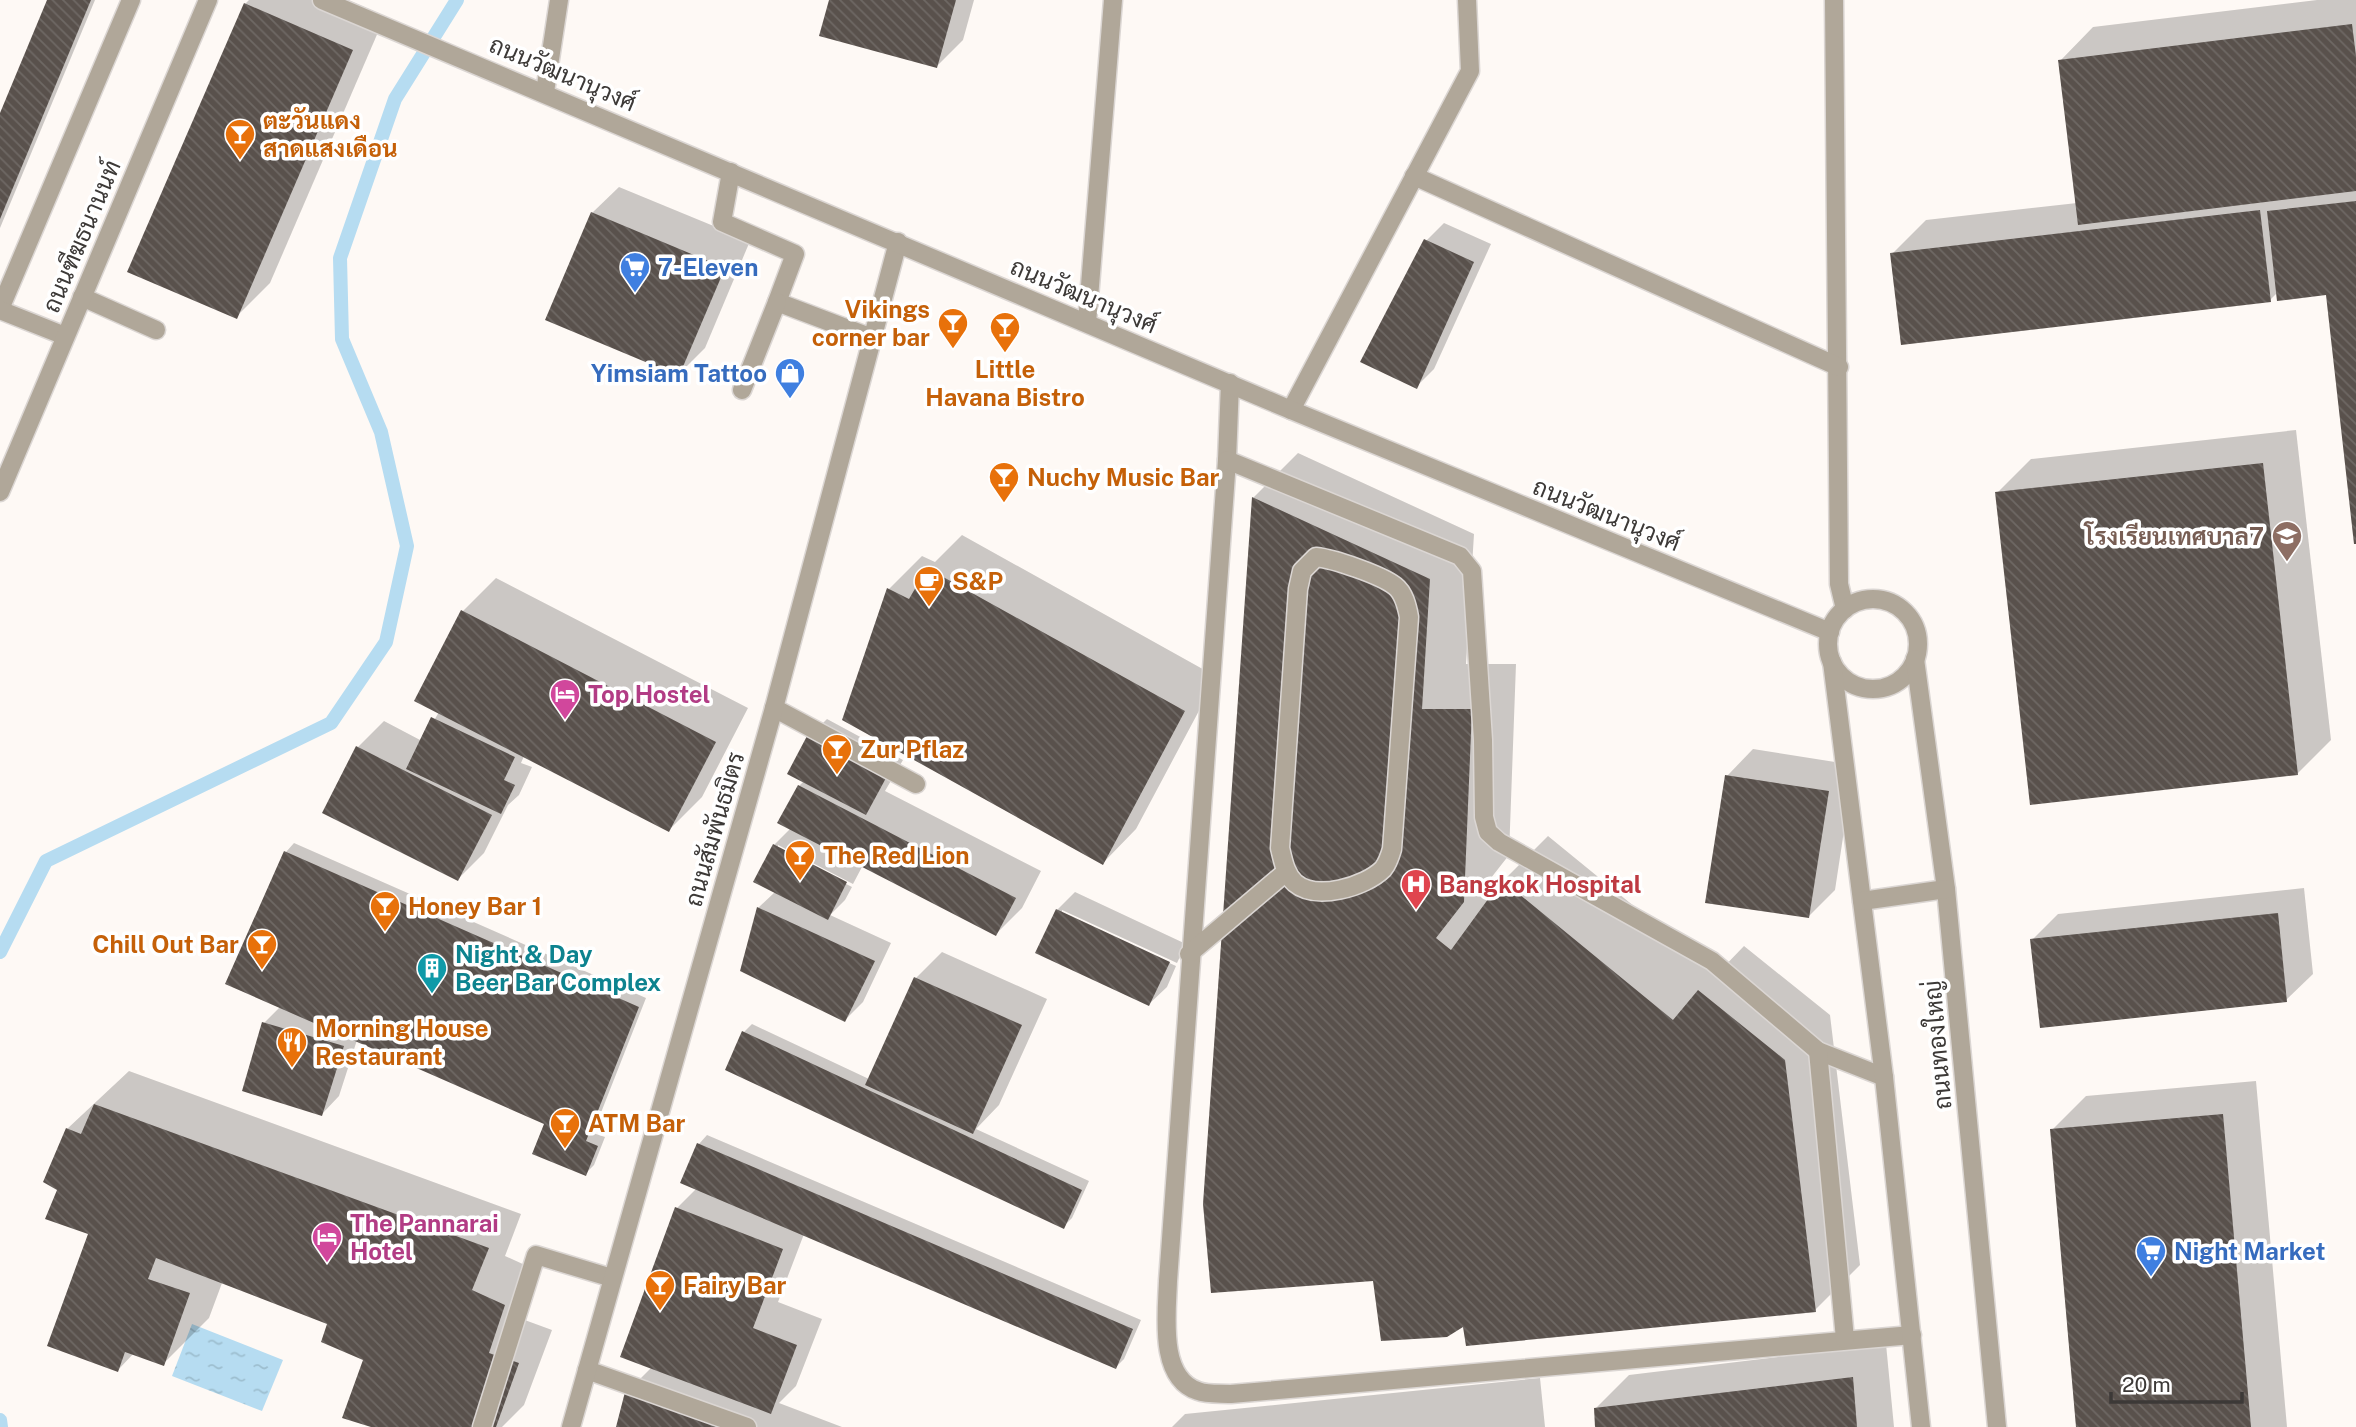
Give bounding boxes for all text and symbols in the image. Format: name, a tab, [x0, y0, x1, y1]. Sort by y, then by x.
street label: ถนนวัฒนานุวงศ์	[484, 29, 641, 119]
place label: ตะวันแดง สาดแสงเดือน	[263, 106, 398, 162]
bar icon: ตะวันแดง สาดแสงเดือน	[223, 117, 257, 161]
street label: ถนนฑีฆธนานนท์	[35, 155, 126, 317]
supermarket icon: 7-Eleven	[618, 250, 652, 294]
street label: ถนนวัฒนานุวงศ์	[1005, 251, 1162, 341]
place label: 7-Eleven	[658, 253, 758, 281]
place label: Vikings corner bar	[812, 295, 930, 351]
bar icon: Vikings corner bar	[936, 306, 970, 350]
bar icon: Little Havana Bistro	[988, 310, 1022, 354]
place label: Little Havana Bistro	[925, 355, 1085, 411]
shop icon: Yimsiam Tattoo	[773, 356, 807, 400]
place label: Yimsiam Tattoo	[591, 359, 767, 387]
bar icon: Nuchy Music Bar	[987, 460, 1021, 504]
place label: Nuchy Music Bar	[1027, 463, 1219, 491]
street label: ถนนวัฒนานุวงศ์	[1528, 471, 1685, 559]
school or university icon: โรงเรียนเทศบาล7	[2270, 519, 2304, 563]
place label: โรงเรียนเทศบาล7	[2083, 521, 2264, 550]
cafe icon: S&P	[912, 564, 946, 608]
place label: S&P	[952, 567, 1003, 595]
hotel icon: Top Hostel	[548, 677, 582, 721]
place label: Top Hostel	[588, 680, 711, 708]
bar icon: Zur Pflaz	[820, 732, 854, 776]
place label: Zur Pflaz	[860, 735, 964, 763]
street label: ถนนสัมพันธมิตร	[679, 748, 749, 910]
bar icon: The Red Lion	[783, 838, 817, 882]
place label: The Red Lion	[823, 841, 970, 869]
hospital icon: Bangkok Hospital	[1399, 867, 1433, 911]
place label: Bangkok Hospital	[1439, 870, 1642, 898]
bar icon: Honey Bar 1	[368, 889, 402, 933]
place label: Honey Bar 1	[408, 892, 542, 920]
bar icon: Chill Out Bar	[245, 927, 279, 971]
place label: Chill Out Bar	[92, 930, 239, 958]
place label: Night & Day Beer Bar Complex	[455, 940, 661, 996]
building icon: Night & Day Beer Bar Complex	[415, 951, 449, 995]
street label: ถนนทองใหญ่	[1916, 979, 1958, 1111]
place label: Morning House Restaurant	[315, 1014, 488, 1070]
restaurant icon: Morning House Restaurant	[275, 1025, 309, 1069]
bar icon: ATM Bar	[548, 1106, 582, 1150]
place label: ATM Bar	[588, 1109, 686, 1137]
place label: The Pannarai Hotel	[350, 1209, 499, 1265]
hotel icon: The Pannarai Hotel	[310, 1220, 344, 1264]
supermarket icon: Night Market	[2134, 1234, 2168, 1278]
place label: Night Market	[2174, 1237, 2326, 1265]
bar icon: Fairy Bar	[643, 1268, 677, 1312]
place label: Fairy Bar	[683, 1271, 787, 1299]
scale bar	[2111, 1360, 2242, 1404]
text: 20 m	[2122, 1372, 2171, 1397]

